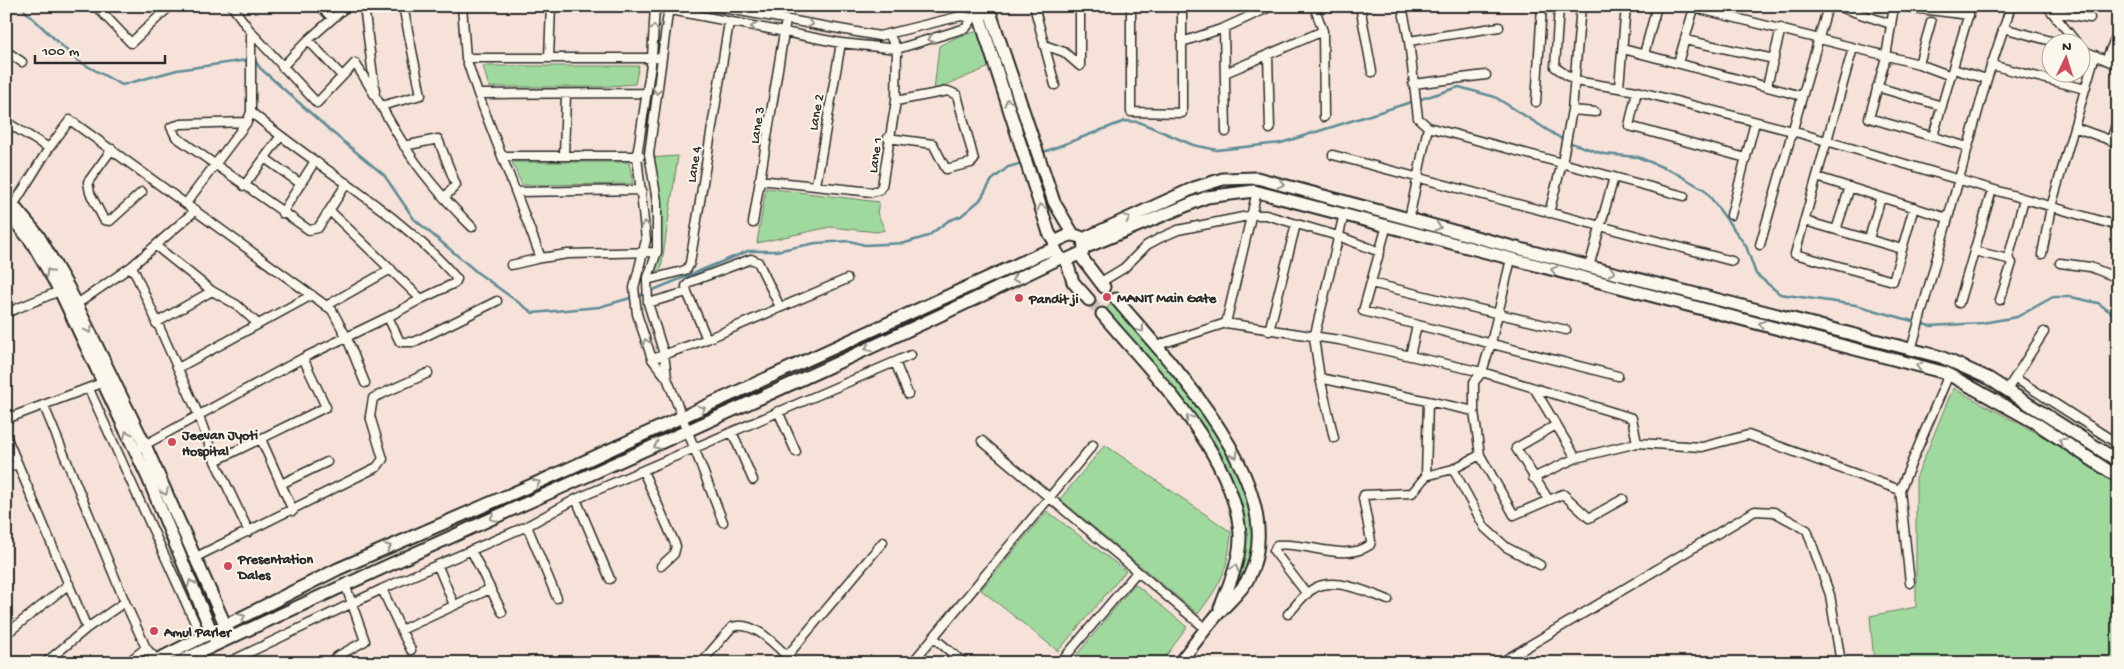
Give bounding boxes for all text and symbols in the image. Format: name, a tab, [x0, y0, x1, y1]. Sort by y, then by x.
one-way arrow	[806, 19, 815, 29]
one-way arrow	[750, 22, 759, 32]
one-way arrow	[649, 24, 659, 32]
scale bar	[35, 32, 165, 64]
north arrow	[2042, 32, 2092, 82]
one-way arrow	[927, 33, 935, 43]
text: N	[2062, 39, 2072, 56]
text: 100 m	[41, 43, 80, 61]
one-way arrow	[652, 87, 663, 95]
street label: Lane 2	[806, 93, 829, 132]
one-way arrow	[1003, 98, 1013, 106]
street label: Lane 3	[747, 106, 770, 145]
street label: Lane 1	[866, 136, 887, 174]
street label: Lane 4	[684, 145, 707, 184]
one-way arrow	[1276, 179, 1284, 189]
one-way arrow	[1037, 204, 1047, 212]
one-way arrow	[1122, 214, 1131, 225]
one-way arrow	[640, 220, 651, 228]
one-way arrow	[1433, 221, 1442, 232]
one-way arrow	[1550, 265, 1559, 276]
one-way arrow	[1607, 267, 1615, 277]
one-way arrow	[45, 268, 55, 277]
one-way arrow	[1012, 273, 1021, 283]
marker: MANIT Main Gate	[1101, 291, 1113, 303]
place label: MANIT Main Gate	[1117, 291, 1217, 308]
marker: Pandit ji	[1013, 292, 1025, 304]
place label: Pandit ji	[1028, 292, 1079, 309]
one-way arrow	[1758, 320, 1767, 330]
one-way arrow	[1136, 323, 1144, 332]
one-way arrow	[82, 324, 92, 333]
one-way arrow	[642, 338, 652, 347]
one-way arrow	[864, 342, 873, 352]
one-way arrow	[1916, 361, 1924, 371]
one-way arrow	[697, 405, 706, 416]
one-way arrow	[1186, 415, 1196, 424]
place label: Jeevan Jyoti Hospital	[181, 428, 258, 461]
one-way arrow	[123, 430, 133, 439]
marker: Jeevan Jyoti Hospital	[166, 436, 178, 448]
one-way arrow	[2059, 437, 2068, 447]
one-way arrow	[653, 439, 662, 450]
one-way arrow	[1229, 450, 1239, 459]
one-way arrow	[532, 479, 541, 489]
one-way arrow	[159, 487, 170, 496]
one-way arrow	[489, 512, 498, 523]
one-way arrow	[383, 543, 392, 554]
place label: Presentation Dales	[236, 552, 313, 585]
marker: Presentation Dales	[222, 560, 234, 572]
one-way arrow	[1229, 564, 1239, 573]
one-way arrow	[186, 579, 197, 588]
one-way arrow	[236, 613, 245, 623]
marker: Amul Parler	[148, 625, 160, 637]
place label: Amul Parler	[163, 625, 233, 642]

